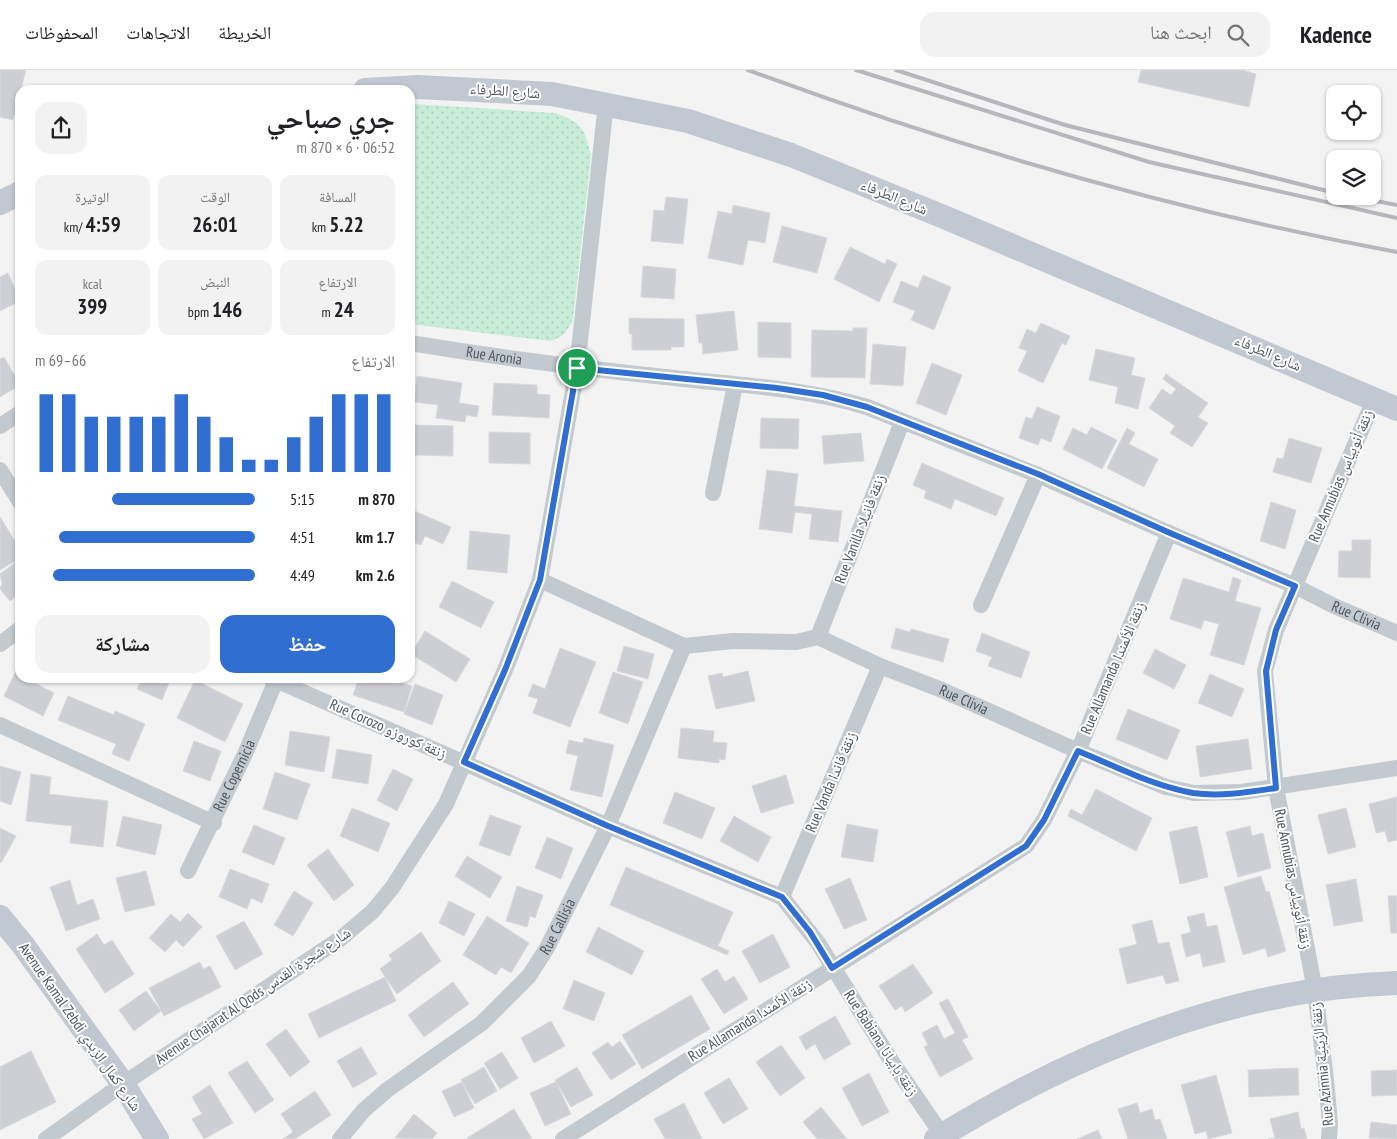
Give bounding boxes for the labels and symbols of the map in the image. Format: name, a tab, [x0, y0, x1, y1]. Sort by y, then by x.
street label: شارع الطرفاء	[469, 79, 541, 103]
street label: شارع الطرفاء	[858, 175, 931, 220]
street label: شارع الطرفاء	[1232, 330, 1305, 376]
street label: Rue Aronia	[465, 342, 523, 369]
pin	[556, 347, 598, 389]
street label: Rue Annubias زنقة أنوبياس	[1304, 406, 1378, 545]
street label: Rue Vanilla زنقة فانيلا	[830, 471, 889, 586]
street label: Rue Clivia	[1329, 596, 1384, 634]
street label: Rue Allamanda زنقة الألمندا	[1076, 598, 1149, 737]
street label: Rue Clivia	[936, 680, 992, 719]
street label: Rue Corozo زنقة كوروزو	[327, 694, 450, 763]
street label: Rue Vanda زنقة فاندا	[801, 728, 860, 835]
street label: Rue Copernicia	[208, 737, 259, 814]
street label: Rue Annubias زنقة أنوبياس	[1270, 807, 1316, 951]
street label: Rue Callisia	[535, 895, 579, 958]
street label: Avenue Chajarat Al Qods شارع شجرة القدس	[151, 923, 355, 1069]
street label: Avenue Kamal Zebdi شارع كمال الزبدي	[13, 939, 146, 1116]
street label: Rue Allamanda زنقة الألمندا	[684, 974, 815, 1065]
street label: Rue Babiana زنقة بابيانا	[840, 986, 923, 1099]
street label: Rue Azinnia زنقة الزينية	[1306, 1001, 1337, 1127]

